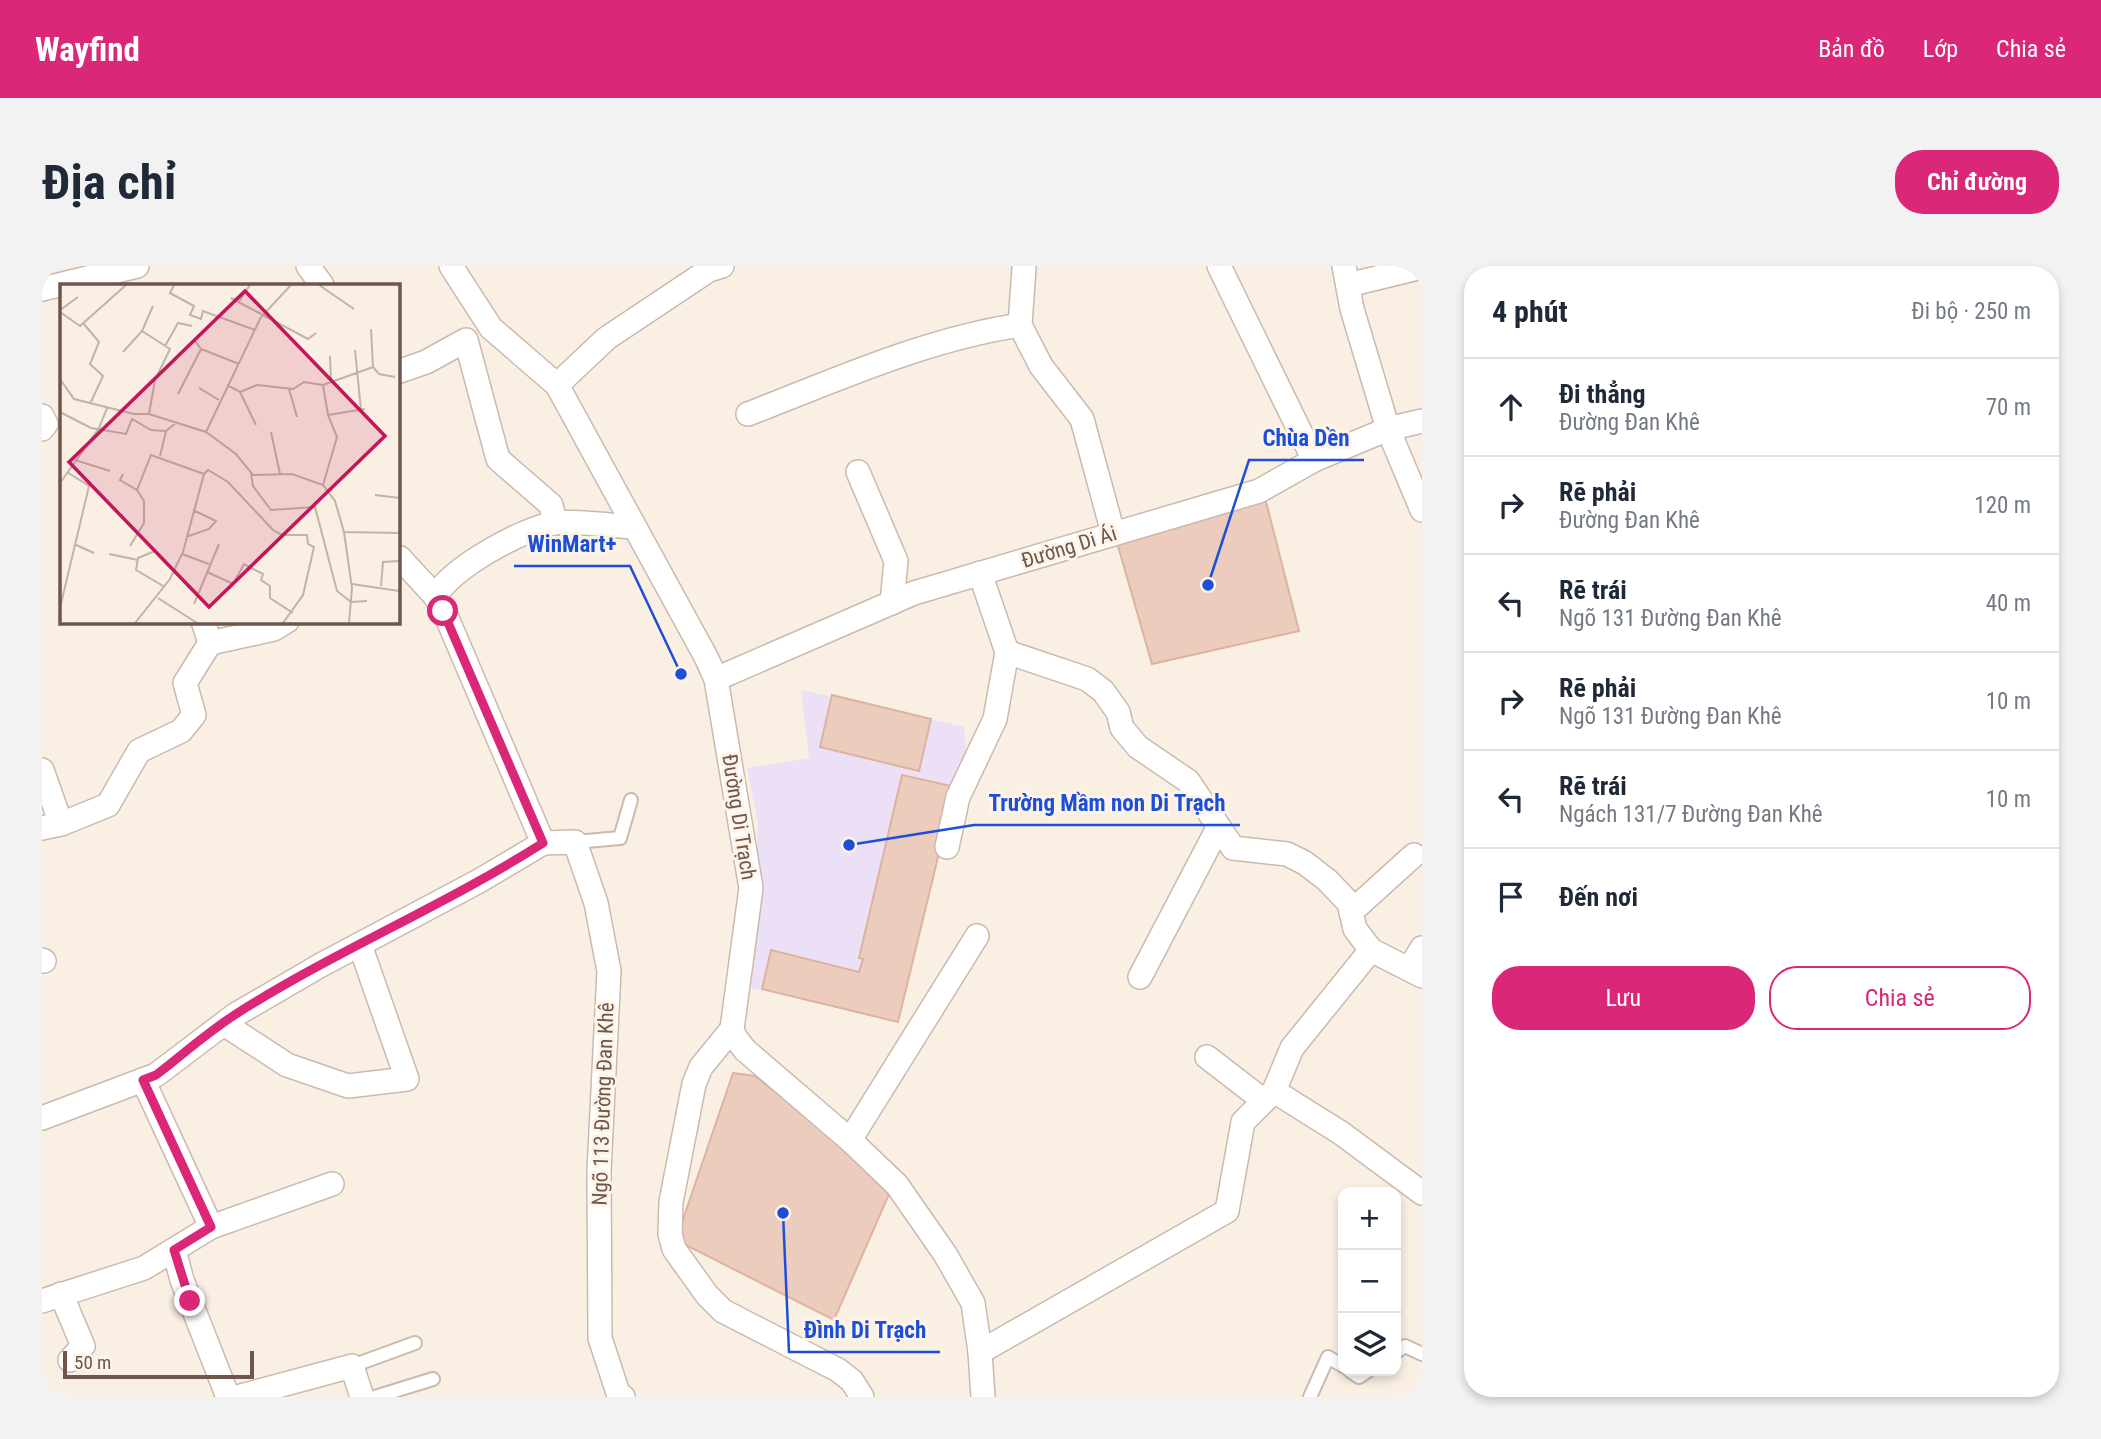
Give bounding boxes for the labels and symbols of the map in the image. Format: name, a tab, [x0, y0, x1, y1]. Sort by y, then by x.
inset map	[60, 284, 399, 623]
callout: Chùa Dền	[1249, 416, 1364, 460]
text: Chùa Dền	[1262, 425, 1350, 452]
street label: Đường Di Ái	[1018, 521, 1120, 573]
callout: WinMart+	[514, 522, 630, 566]
text: WinMart+	[528, 531, 616, 558]
route start	[427, 595, 458, 626]
street label: Đường Di Trạch	[717, 752, 761, 882]
callout: Trường Mầm non Di Trạch	[974, 781, 1240, 825]
text: Trường Mầm non Di Trạch	[989, 790, 1226, 817]
street label: Ngõ 113 Đường Đan Khê	[587, 1002, 619, 1206]
route end	[174, 1285, 205, 1316]
callout: Đình Di Trạch	[789, 1308, 940, 1352]
text: Đình Di Trạch	[804, 1317, 926, 1344]
scale bar	[63, 1348, 254, 1380]

